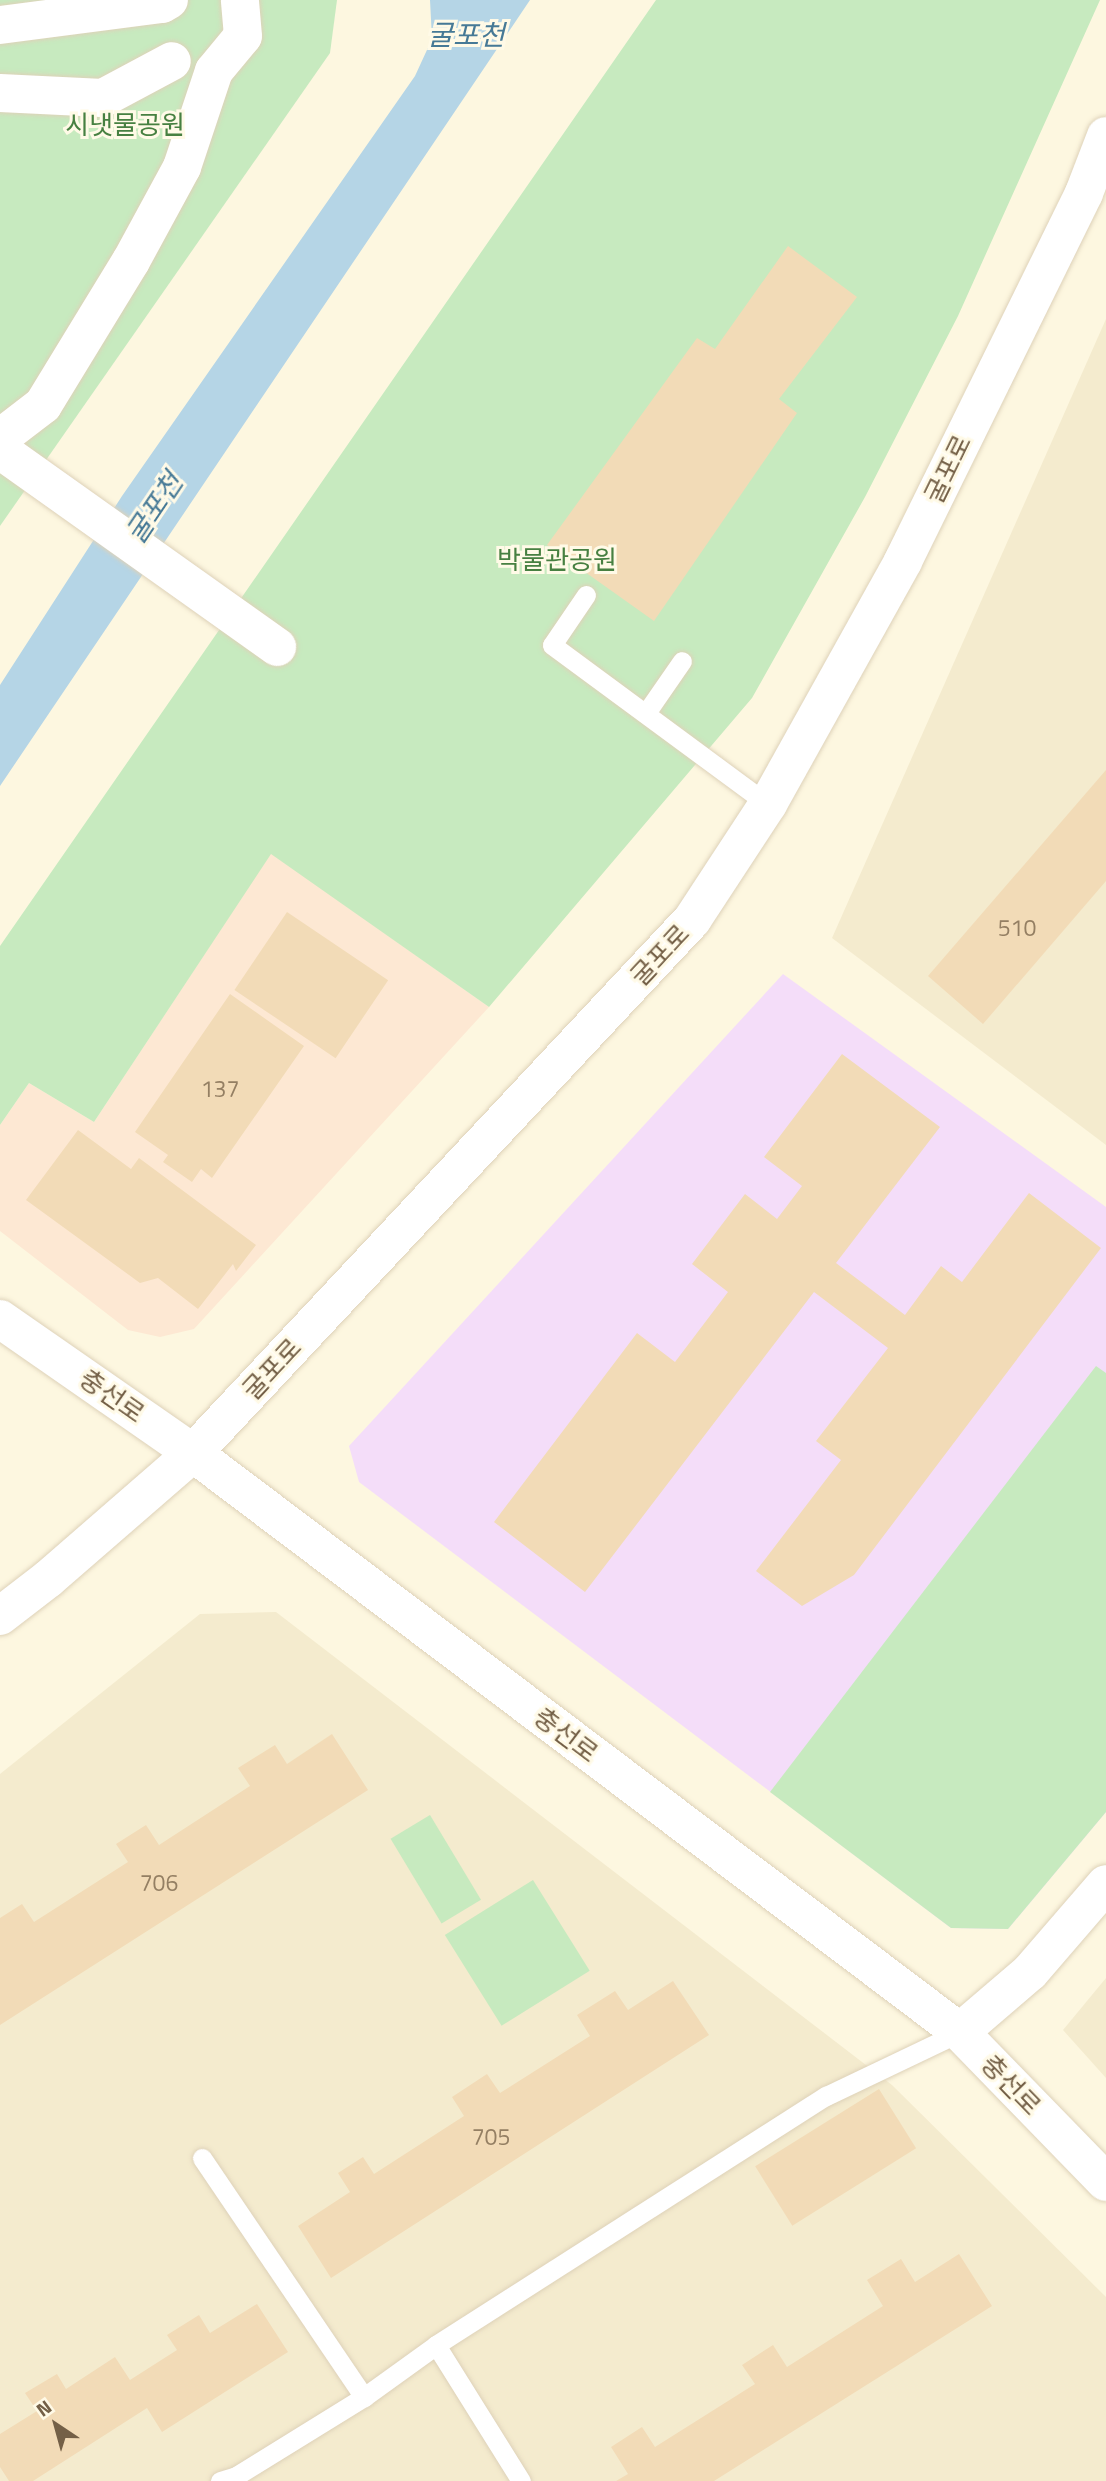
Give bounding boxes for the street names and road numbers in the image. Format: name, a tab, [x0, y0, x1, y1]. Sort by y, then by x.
street label: 굴포로	[918, 430, 978, 508]
street label: 굴포로	[624, 918, 696, 992]
street label: 굴포로	[236, 1332, 308, 1406]
street label: 충선로	[74, 1363, 150, 1429]
street label: 충선로	[528, 1701, 604, 1769]
street label: 충선로	[975, 2048, 1047, 2122]

